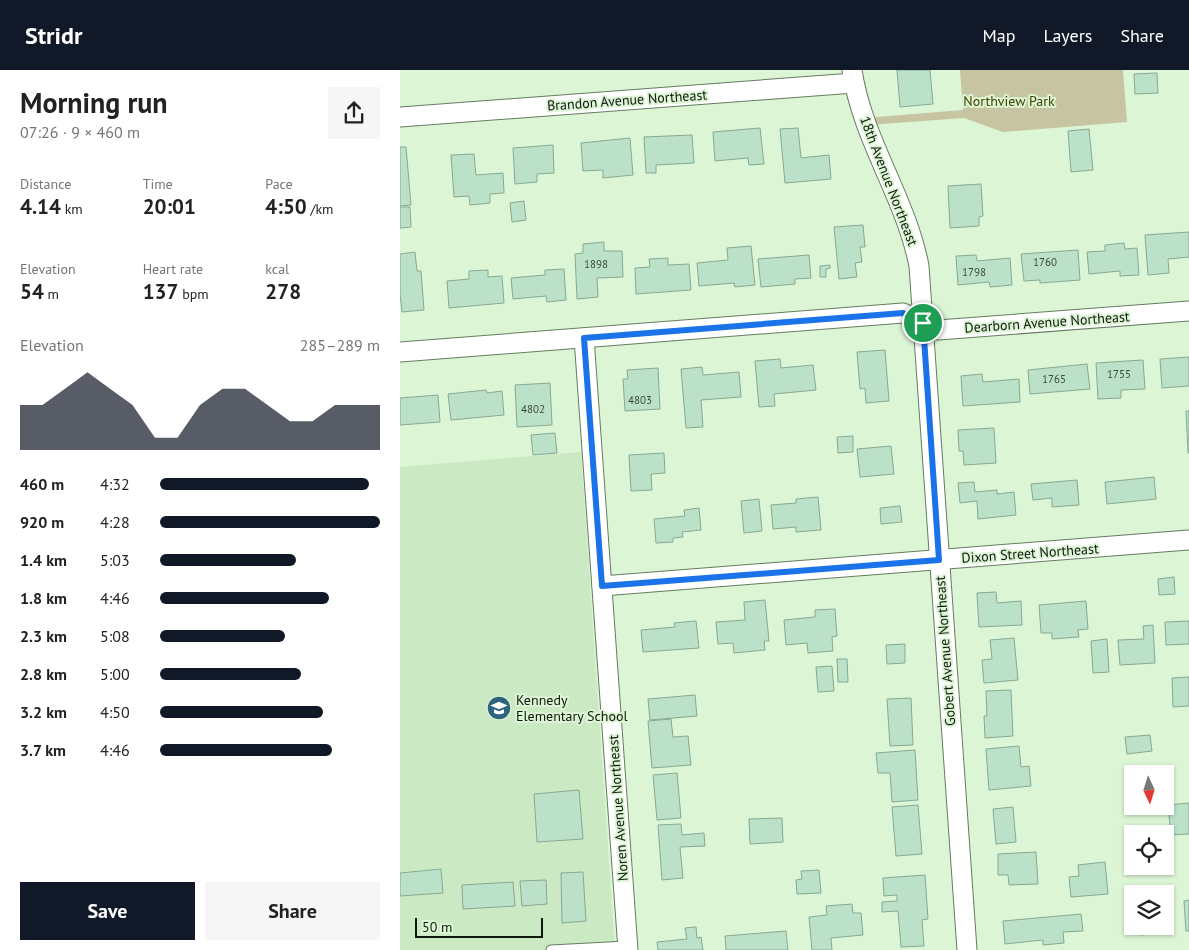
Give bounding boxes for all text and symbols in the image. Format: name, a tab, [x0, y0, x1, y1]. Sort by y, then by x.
text: Stridr	[25, 20, 82, 51]
text: Map	[983, 24, 1015, 47]
text: Layers	[1043, 24, 1092, 47]
text: Share	[1120, 24, 1164, 47]
text: Morning run	[20, 84, 168, 121]
street label: Brandon Avenue Northeast	[546, 85, 708, 115]
button: share	[328, 87, 380, 139]
park label: Northview Park	[963, 92, 1055, 110]
street label: 18th Avenue Northeast	[856, 114, 922, 249]
text: 07:26 · 9 × 460 m	[20, 122, 140, 142]
text: Distance	[20, 175, 71, 193]
text: Time	[143, 175, 173, 193]
text: Pace	[265, 175, 293, 193]
text: 4.14	[20, 193, 61, 220]
text: 20:01	[143, 193, 196, 220]
text: 4:50	[265, 193, 307, 220]
text: km	[61, 200, 83, 218]
text: /km	[307, 200, 333, 218]
house number: 1760	[1033, 255, 1057, 269]
house number: 1898	[584, 257, 608, 271]
text: Elevation	[20, 260, 76, 278]
text: Heart rate	[143, 260, 203, 278]
text: kcal	[265, 260, 289, 278]
house number: 1798	[962, 265, 986, 279]
text: 54	[20, 278, 44, 305]
text: 137	[143, 278, 178, 305]
text: 278	[265, 278, 301, 305]
text: m	[44, 285, 59, 303]
text: bpm	[178, 285, 209, 303]
pin	[902, 302, 944, 344]
street label: Dearborn Avenue Northeast	[964, 307, 1130, 337]
icon: arrive	[909, 309, 937, 337]
text: Elevation	[20, 335, 84, 355]
text: 285–289 m	[300, 335, 380, 355]
house number: 1755	[1107, 367, 1131, 381]
house number: 1765	[1042, 372, 1066, 386]
house number: 4803	[628, 393, 652, 407]
house number: 4802	[521, 402, 545, 416]
text: 460 m	[20, 474, 64, 494]
text: 4:32	[100, 474, 130, 494]
text: 920 m	[20, 512, 64, 532]
text: 4:28	[100, 512, 130, 532]
street label: Dixon Street Northeast	[961, 539, 1099, 567]
text: 1.4 km	[20, 550, 67, 570]
text: 5:03	[100, 550, 130, 570]
street label: Gobert Avenue Northeast	[931, 575, 959, 727]
text: 1.8 km	[20, 588, 67, 608]
text: 4:46	[100, 588, 130, 608]
text: 2.3 km	[20, 626, 67, 646]
text: 5:08	[100, 626, 130, 646]
text: 2.8 km	[20, 664, 67, 684]
text: 5:00	[100, 664, 130, 684]
place label: Kennedy Elementary School	[516, 691, 628, 725]
school or university icon: Kennedy Elementary School	[486, 695, 512, 721]
text: 3.2 km	[20, 702, 67, 722]
text: 4:50	[100, 702, 130, 722]
street label: Noren Avenue Northeast	[604, 734, 632, 882]
text: 3.7 km	[20, 740, 66, 760]
text: 4:46	[100, 740, 130, 760]
north arrow	[1124, 765, 1174, 815]
map controls	[1124, 765, 1174, 935]
button: locate	[1124, 825, 1174, 875]
button: Save	[20, 882, 195, 940]
button: Share	[205, 882, 380, 940]
button: layers	[1124, 885, 1174, 935]
scale bar	[415, 915, 542, 938]
text: 50 m	[422, 918, 452, 936]

